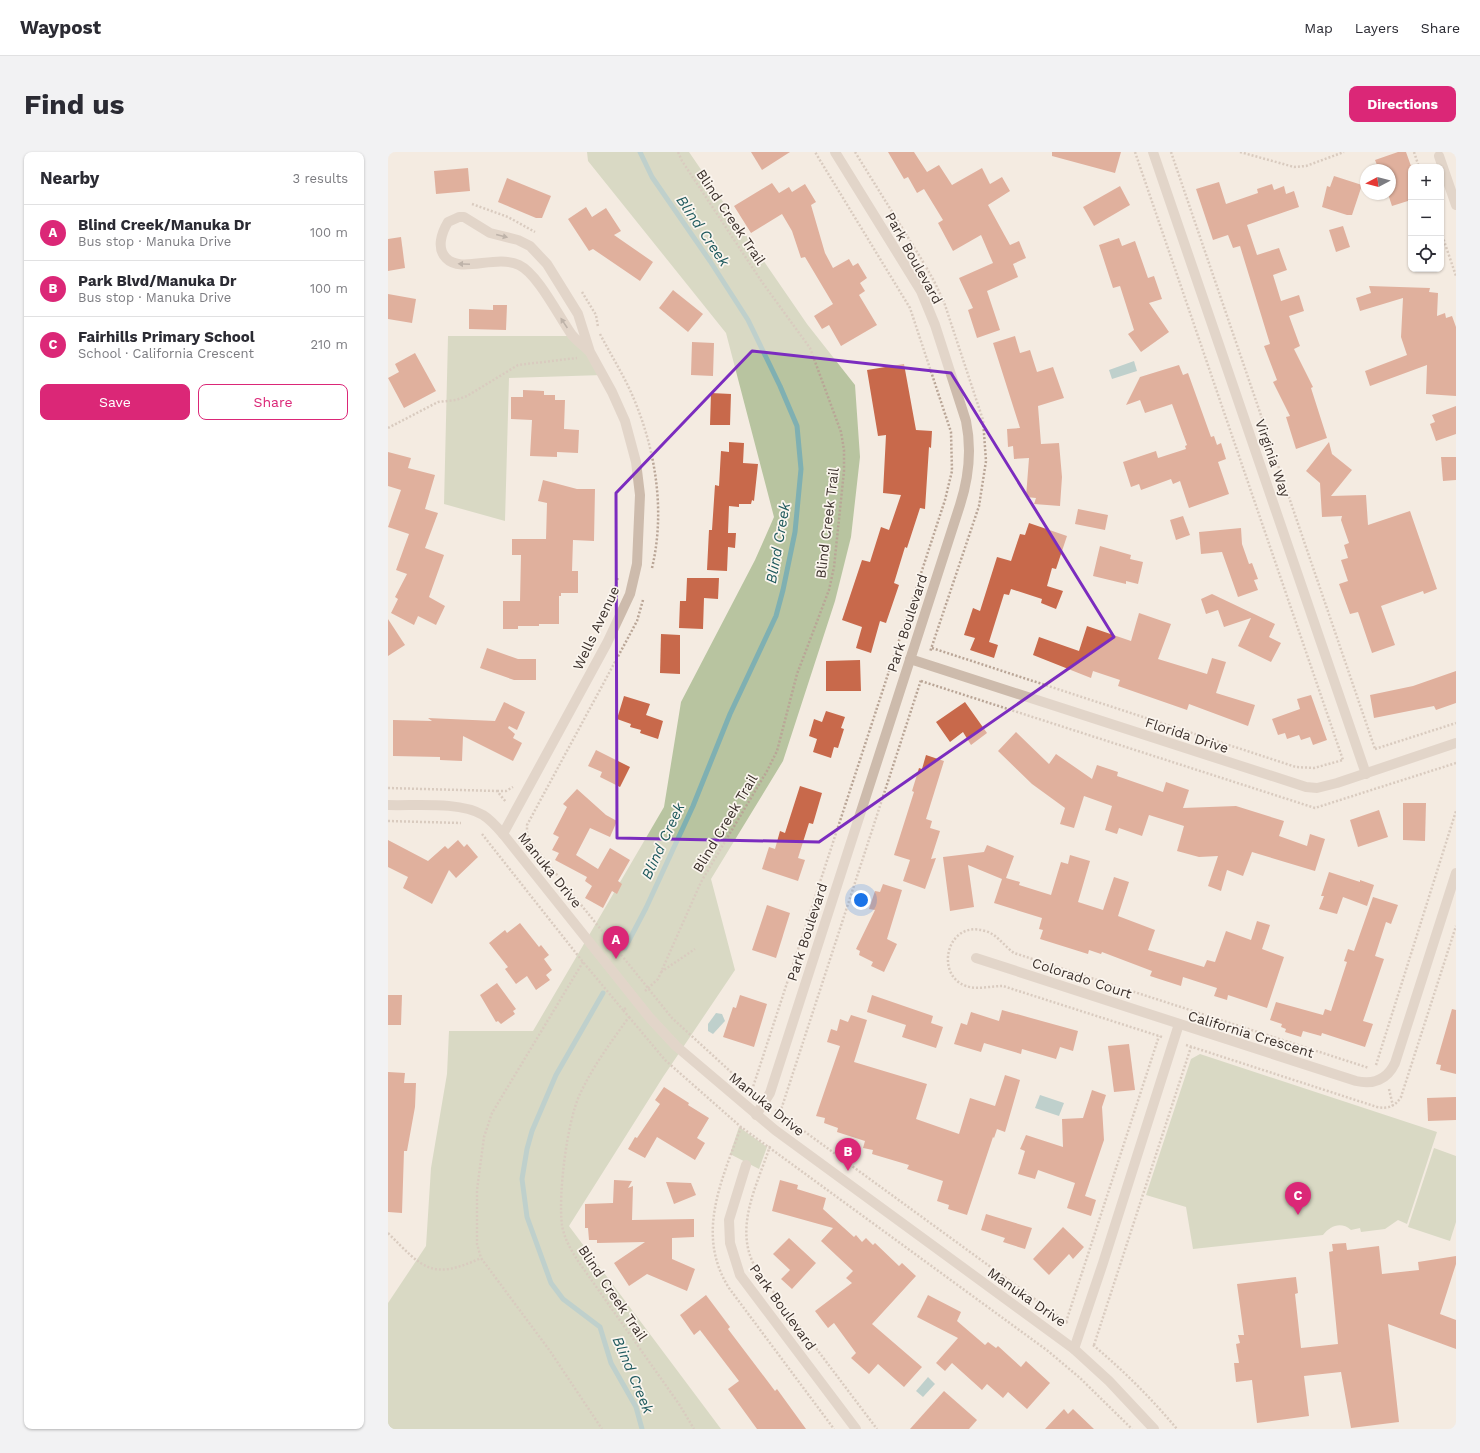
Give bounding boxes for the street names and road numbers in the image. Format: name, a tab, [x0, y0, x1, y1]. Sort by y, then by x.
street label: Blind Creek Trail	[693, 166, 769, 268]
street label: Park Boulevard	[882, 209, 946, 307]
street label: Virginia Way	[1252, 417, 1294, 500]
street label: Blind Creek Trail	[812, 466, 842, 579]
street label: Park Boulevard	[884, 572, 930, 674]
street label: Wells Avenue	[570, 584, 622, 672]
street label: Florida Drive	[1143, 714, 1231, 756]
street label: Blind Creek Trail	[689, 770, 761, 875]
street label: Manuka Drive	[515, 829, 585, 911]
street label: Park Boulevard	[784, 881, 830, 983]
street label: Colorado Court	[1030, 954, 1134, 1002]
street label: California Crescent	[1186, 1007, 1316, 1061]
street label: Manuka Drive	[726, 1069, 808, 1139]
street label: Blind Creek Trail	[575, 1242, 651, 1344]
street label: Park Boulevard	[746, 1261, 820, 1353]
street label: Manuka Drive	[985, 1264, 1069, 1330]

